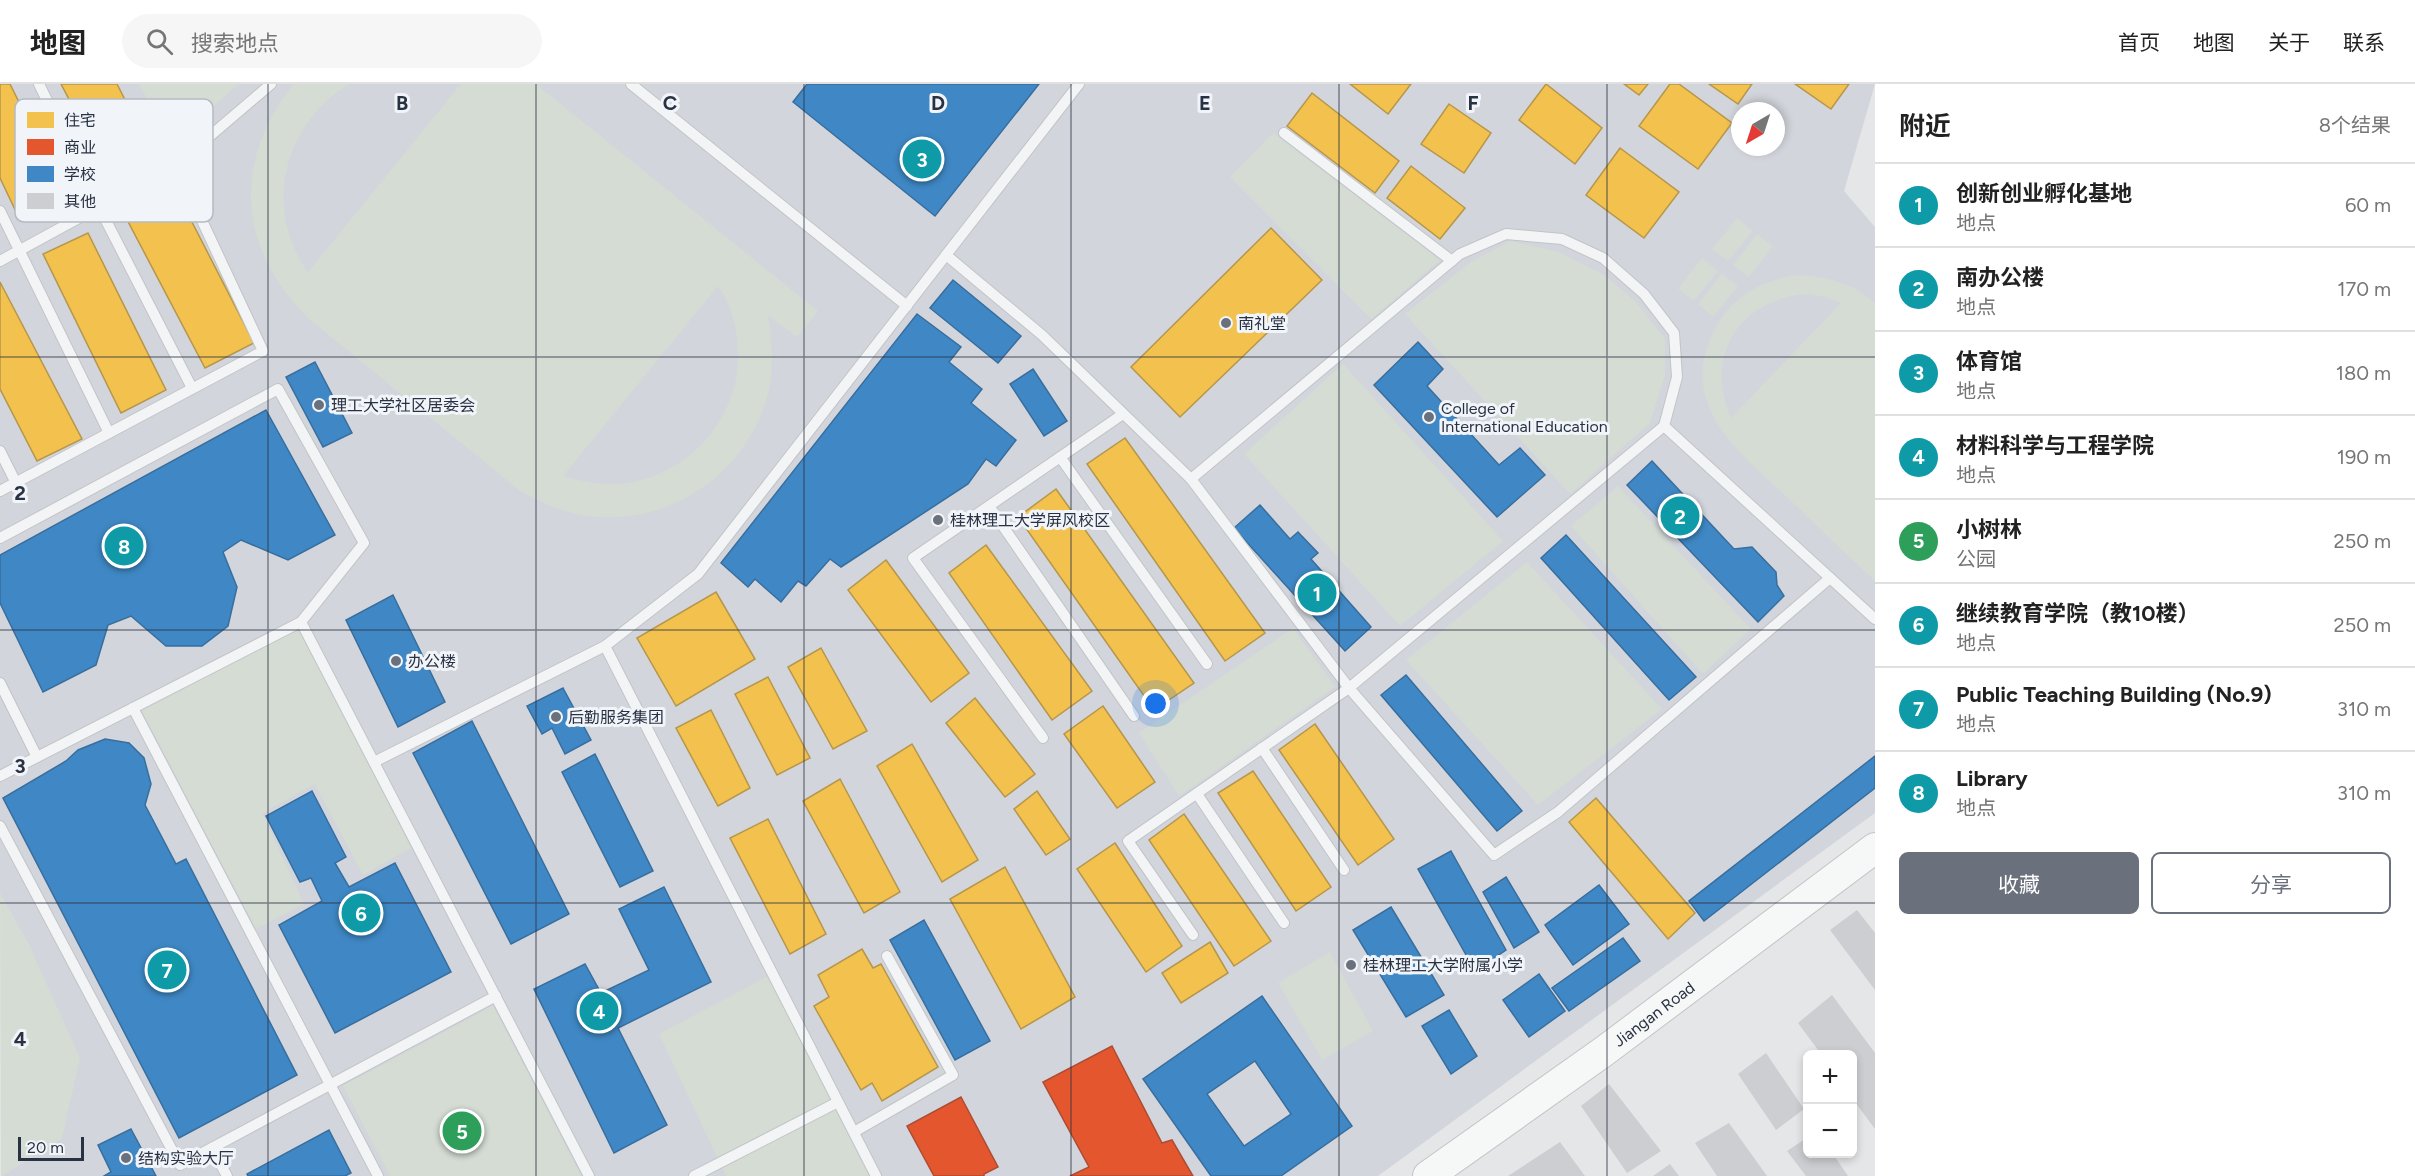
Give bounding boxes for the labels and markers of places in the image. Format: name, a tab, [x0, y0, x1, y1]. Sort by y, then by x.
pin: 3	[902, 136, 942, 182]
place label: 南礼堂	[1238, 314, 1286, 333]
marker: 南礼堂	[1219, 316, 1233, 330]
place label: 理工大学社区居委会	[331, 396, 475, 415]
marker: 理工大学社区居委会	[312, 398, 326, 412]
place label: College of International Education	[1441, 399, 1608, 436]
marker: College of International Education	[1422, 410, 1436, 424]
pin: 2	[1660, 494, 1700, 538]
place label: 桂林理工大学屏风校区	[950, 511, 1110, 530]
marker: 桂林理工大学屏风校区	[931, 513, 945, 527]
pin: 8	[104, 524, 144, 568]
pin: 1	[1298, 570, 1336, 616]
place label: 办公楼	[408, 652, 456, 671]
marker: 办公楼	[389, 654, 403, 668]
place label: 后勤服务集团	[568, 708, 664, 727]
marker: 后勤服务集团	[549, 710, 563, 724]
pin: 6	[342, 890, 380, 936]
pin: 7	[148, 948, 186, 992]
place label: 桂林理工大学附属小学	[1363, 956, 1523, 975]
marker: 桂林理工大学附属小学	[1344, 958, 1358, 972]
pin: 4	[580, 988, 618, 1034]
pin: 5	[442, 1108, 482, 1154]
place label: 结构实验大厅	[138, 1149, 234, 1168]
marker: 结构实验大厅	[119, 1151, 133, 1165]

